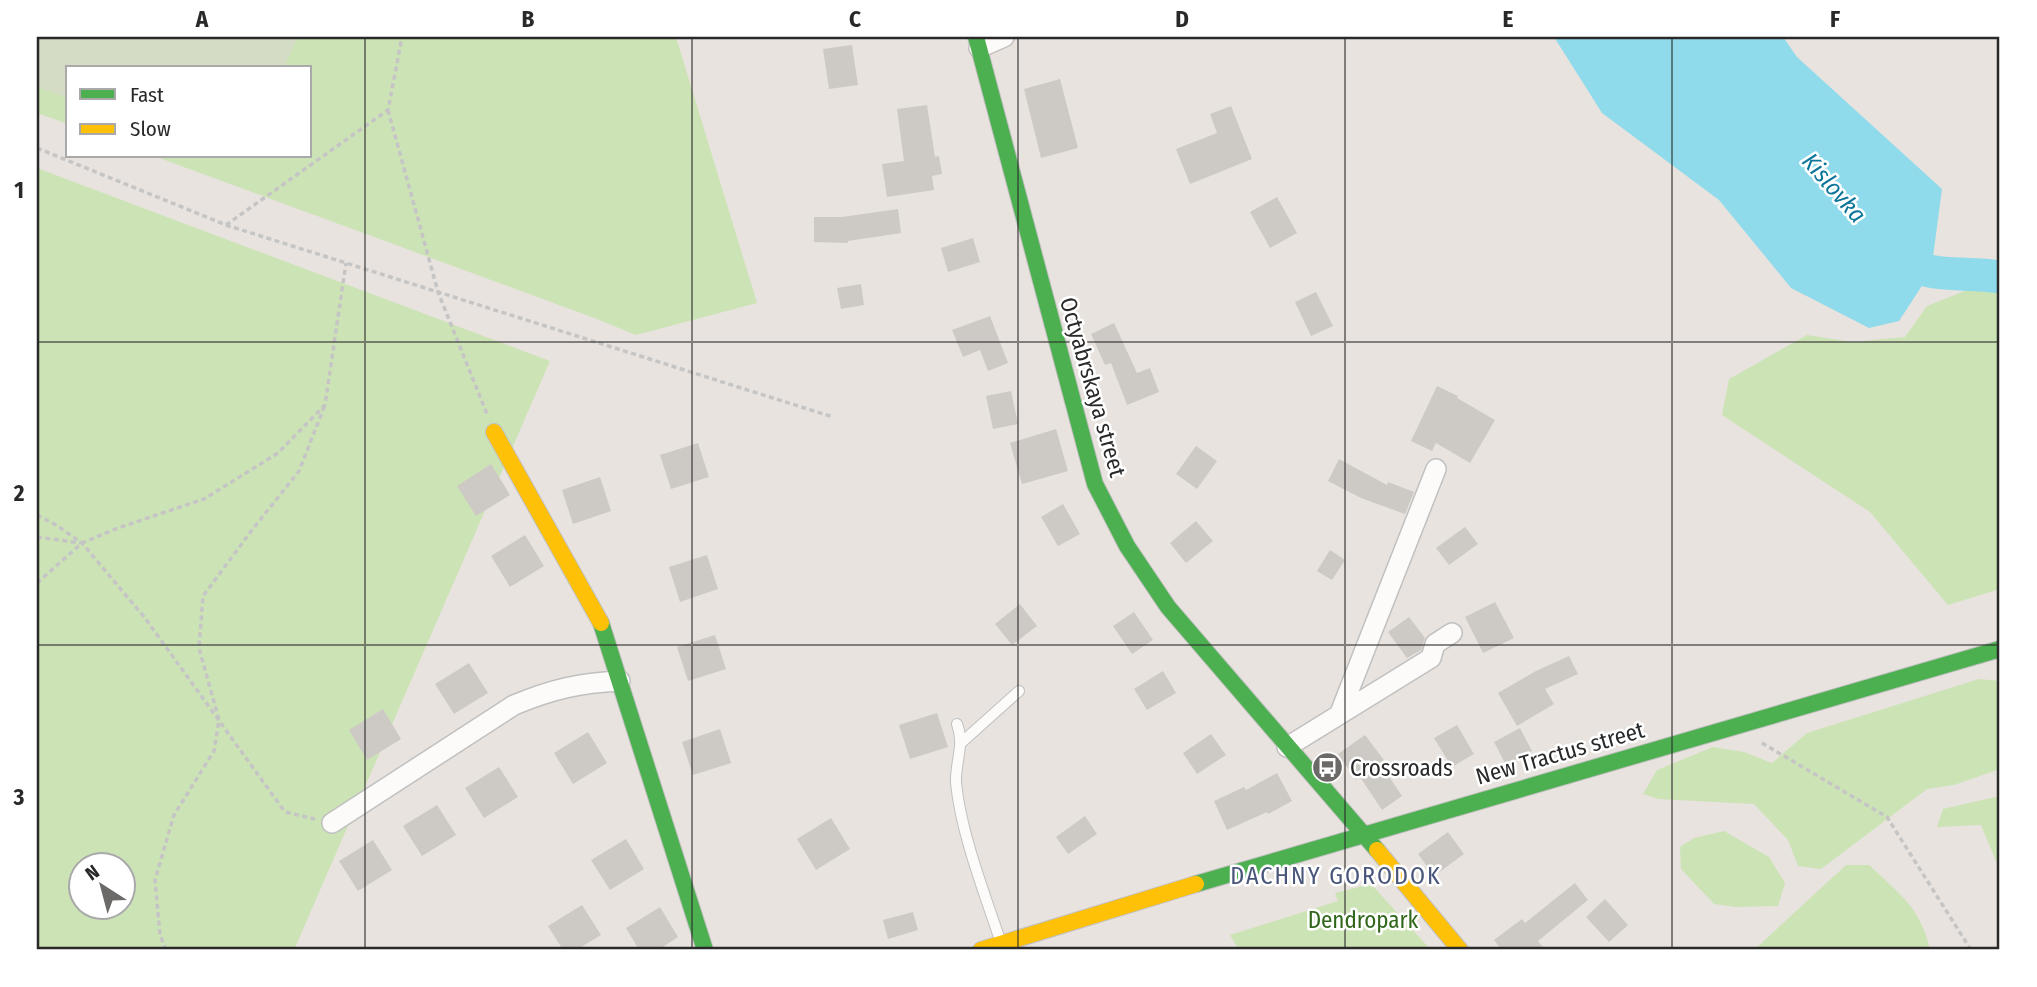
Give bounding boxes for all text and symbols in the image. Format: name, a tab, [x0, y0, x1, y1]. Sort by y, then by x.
text: A	[195, 5, 209, 33]
text: B	[522, 5, 535, 33]
text: C	[849, 5, 861, 33]
text: D	[1175, 5, 1189, 33]
text: E	[1503, 5, 1514, 33]
text: F	[1830, 5, 1840, 33]
legend	[66, 66, 312, 158]
text: Fast	[130, 82, 164, 108]
text: Slow	[130, 116, 171, 142]
water label: Kislovka	[1796, 148, 1872, 228]
text: 1	[14, 176, 24, 204]
street label: Octyabrskaya street	[1054, 294, 1132, 481]
text: 2	[13, 479, 25, 507]
street label: New Tractus street	[1473, 715, 1648, 790]
bus stop icon: Crossroads	[1310, 751, 1344, 785]
place label: Crossroads	[1350, 754, 1453, 782]
text: 3	[13, 783, 25, 811]
north arrow	[66, 850, 136, 920]
text: N	[81, 860, 104, 885]
district label: DACHNY GORODOK	[1230, 862, 1442, 890]
park label: Dendropark	[1308, 906, 1419, 934]

